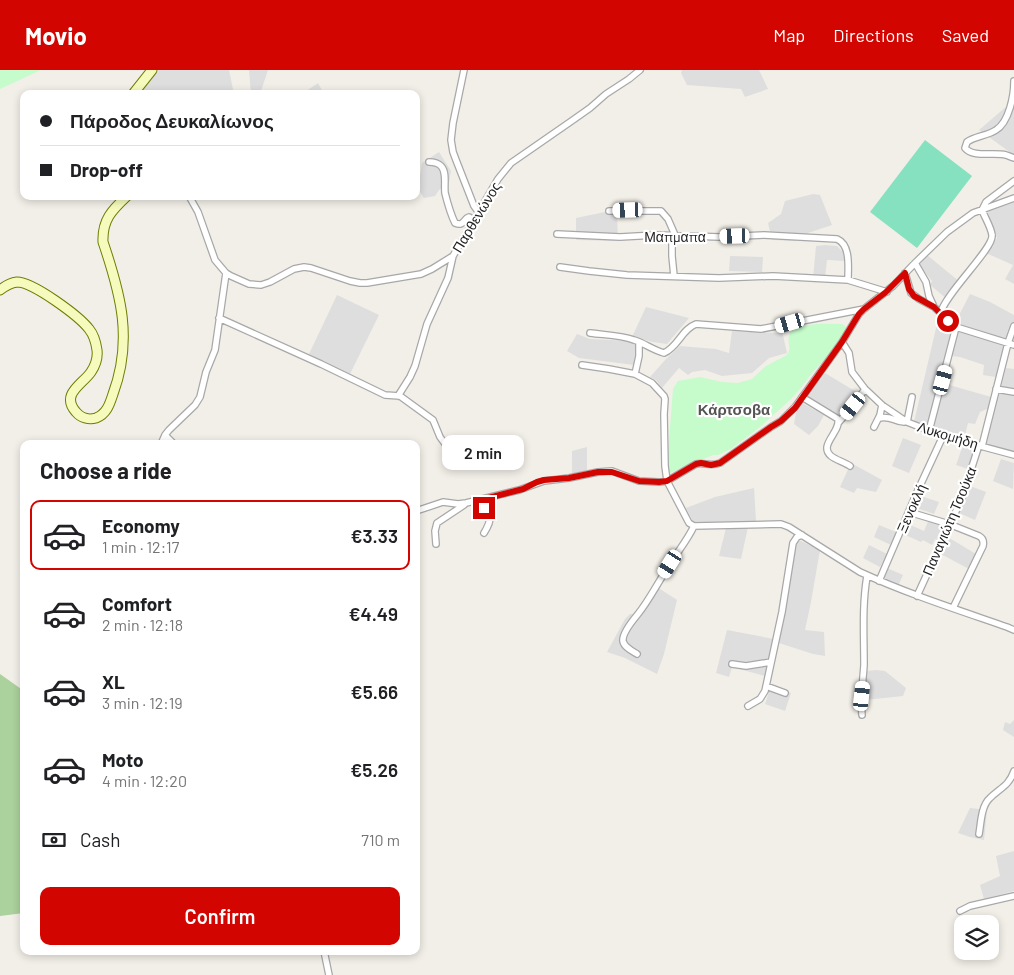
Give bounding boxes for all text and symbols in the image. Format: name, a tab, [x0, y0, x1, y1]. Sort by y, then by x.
text: Movio	[25, 21, 87, 50]
text: Map	[773, 24, 805, 46]
text: Directions	[833, 24, 914, 46]
text: Saved	[942, 24, 989, 46]
text: Πάροδος Δευκαλίωνος	[70, 109, 274, 132]
text: Drop-off	[70, 158, 143, 181]
street label: Παρθενώνος	[448, 178, 504, 256]
car	[612, 202, 643, 218]
street label: Μαπμαπα	[644, 228, 706, 245]
car	[719, 228, 750, 244]
route start	[937, 310, 959, 332]
car	[773, 312, 806, 334]
car	[931, 364, 954, 396]
car	[837, 390, 868, 422]
district label: Κάρτσοβα	[698, 400, 771, 418]
street label: Λυκομήδη	[916, 418, 980, 452]
callout: 2 min	[443, 436, 525, 470]
text: 2 min	[464, 443, 502, 462]
text: Choose a ride	[40, 457, 172, 483]
street label: Παναγιώτη Τσούκα	[918, 464, 980, 578]
street label: Ξενοκλή	[893, 481, 929, 535]
route end	[473, 497, 495, 519]
icon: car	[42, 513, 87, 558]
text: Economy	[102, 514, 180, 537]
text: €3.33	[350, 524, 398, 547]
text: 1 min · 12:17	[102, 537, 179, 556]
car	[655, 547, 684, 581]
icon: car	[42, 591, 87, 636]
text: Comfort	[102, 592, 172, 615]
text: €4.49	[349, 602, 398, 625]
text: 2 min · 12:18	[102, 615, 183, 634]
icon: car	[42, 669, 87, 714]
text: XL	[102, 670, 125, 693]
text: €5.66	[351, 680, 398, 703]
car	[852, 680, 871, 712]
text: 3 min · 12:19	[102, 693, 183, 712]
icon: car	[42, 747, 87, 792]
text: Moto	[102, 748, 144, 771]
text: €5.26	[350, 758, 398, 781]
text: 4 min · 12:20	[102, 771, 187, 790]
icon: cash	[40, 826, 68, 854]
text: Cash	[80, 828, 121, 851]
text: 710 m	[361, 830, 400, 849]
button: Confirm	[40, 887, 400, 945]
map controls	[954, 915, 999, 960]
button: layers	[954, 915, 999, 960]

